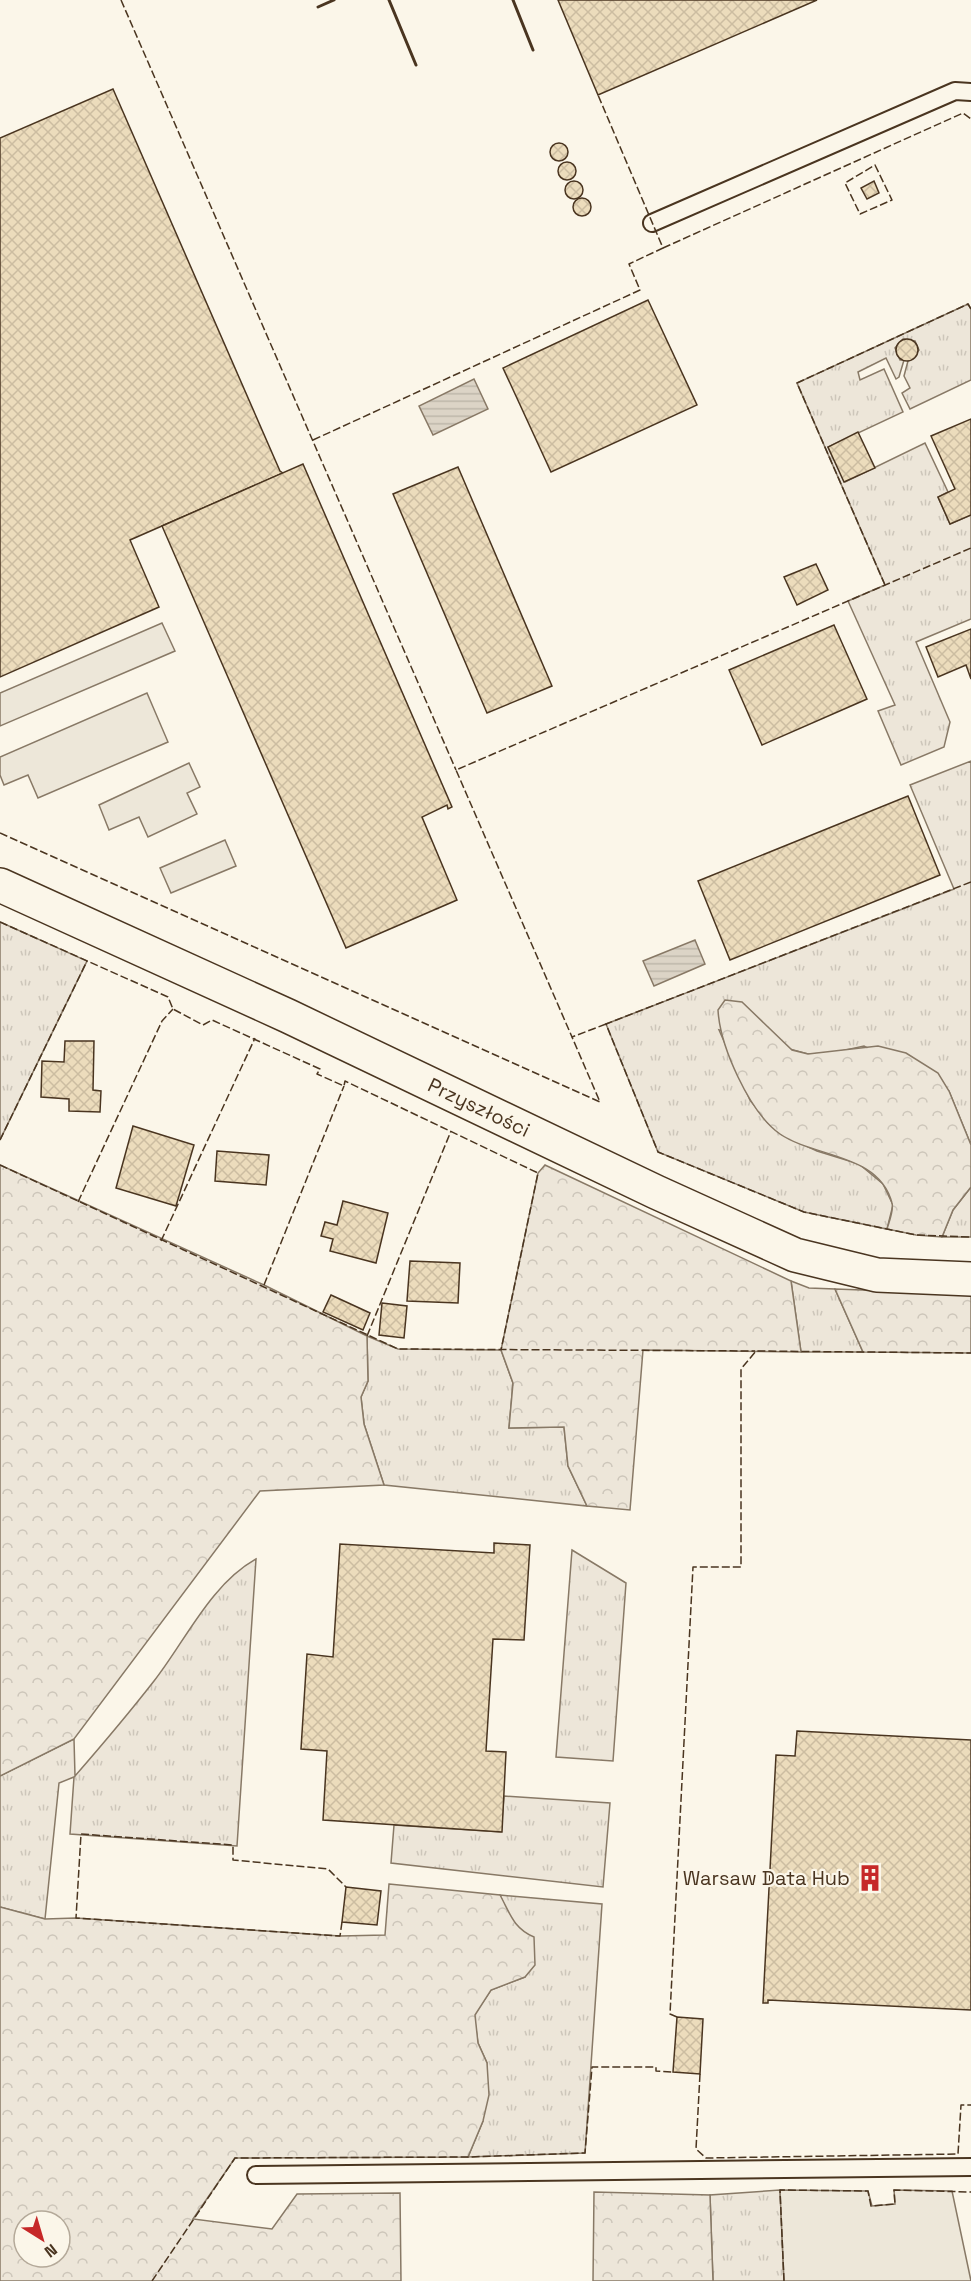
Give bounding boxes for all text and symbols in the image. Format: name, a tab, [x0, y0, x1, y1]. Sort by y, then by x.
street label: Przyszłości	[424, 1072, 534, 1143]
building icon: Warsaw Data Hub	[855, 1863, 885, 1893]
place label: Warsaw Data Hub	[683, 1865, 850, 1891]
north arrow	[12, 2209, 72, 2269]
text: N	[40, 2239, 61, 2262]

